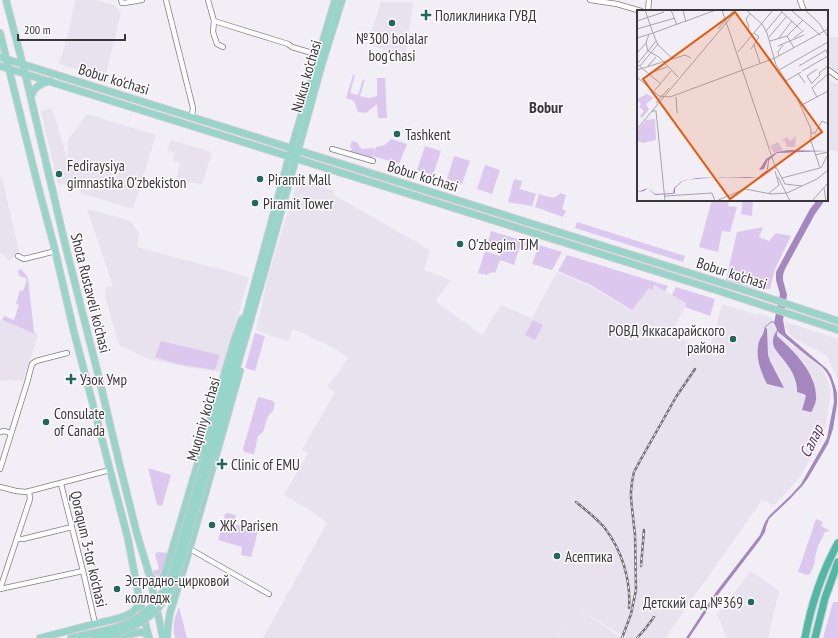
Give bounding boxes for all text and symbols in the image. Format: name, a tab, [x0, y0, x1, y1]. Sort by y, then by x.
place label: Поликлиника ГУВД	[435, 6, 536, 25]
marker: Поликлиника ГУВД	[420, 9, 432, 21]
inset map	[637, 10, 828, 201]
scale bar	[18, 16, 125, 42]
marker: №300 bolalar bog'chasi	[387, 18, 397, 28]
text: 200 m	[24, 22, 51, 37]
place label: №300 bolalar bog'chasi	[356, 29, 429, 65]
street label: Nukus ko'chasi	[287, 38, 325, 114]
street label: Bobur ko'chasi	[76, 59, 152, 99]
district label: Bobur	[529, 97, 563, 117]
place label: Tashkent	[405, 125, 451, 144]
marker: Tashkent	[392, 129, 402, 139]
place label: Fediraysiya gimnastika O'zbekiston	[67, 156, 186, 192]
street label: Bobur ko'chasi	[385, 156, 461, 196]
marker: Fediraysiya gimnastika O'zbekiston	[54, 169, 64, 179]
place label: Piramit Mall	[268, 170, 332, 189]
marker: Piramit Mall	[255, 174, 265, 184]
place label: Piramit Tower	[263, 194, 334, 213]
marker: Piramit Tower	[250, 198, 260, 208]
street label: Shota Rustaveli ko'chasi	[67, 231, 115, 355]
place label: O'zbegim TJM	[468, 235, 539, 254]
marker: O'zbegim TJM	[455, 239, 465, 249]
street label: Bobur ko'chasi	[694, 253, 770, 293]
place label: РОВД Яккасарайского района	[609, 321, 725, 357]
marker: РОВД Яккасарайского района	[728, 334, 738, 344]
place label: Узок Умр	[80, 370, 127, 389]
marker: Узок Умр	[65, 373, 77, 385]
street label: Muqimiy ko'chasi	[182, 375, 224, 463]
place label: Consulate of Canada	[54, 404, 105, 440]
marker: Consulate of Canada	[41, 417, 51, 427]
water label: Салар	[795, 421, 828, 460]
place label: Clinic of EMU	[231, 455, 300, 474]
marker: Clinic of EMU	[216, 458, 228, 470]
street label: Qoraqum 3-tor ko'chasi	[66, 489, 112, 609]
place label: ЖК Parisen	[219, 516, 278, 535]
marker: ЖК Parisen	[207, 520, 217, 530]
place label: Асептика	[565, 547, 613, 566]
marker: Асептика	[552, 551, 562, 561]
place label: Эстрадно-цирковой колледж	[125, 571, 229, 607]
marker: Эстрадно-цирковой колледж	[112, 584, 122, 594]
place label: Детский сад №369	[643, 593, 743, 612]
marker: Детский сад №369	[746, 597, 756, 607]

